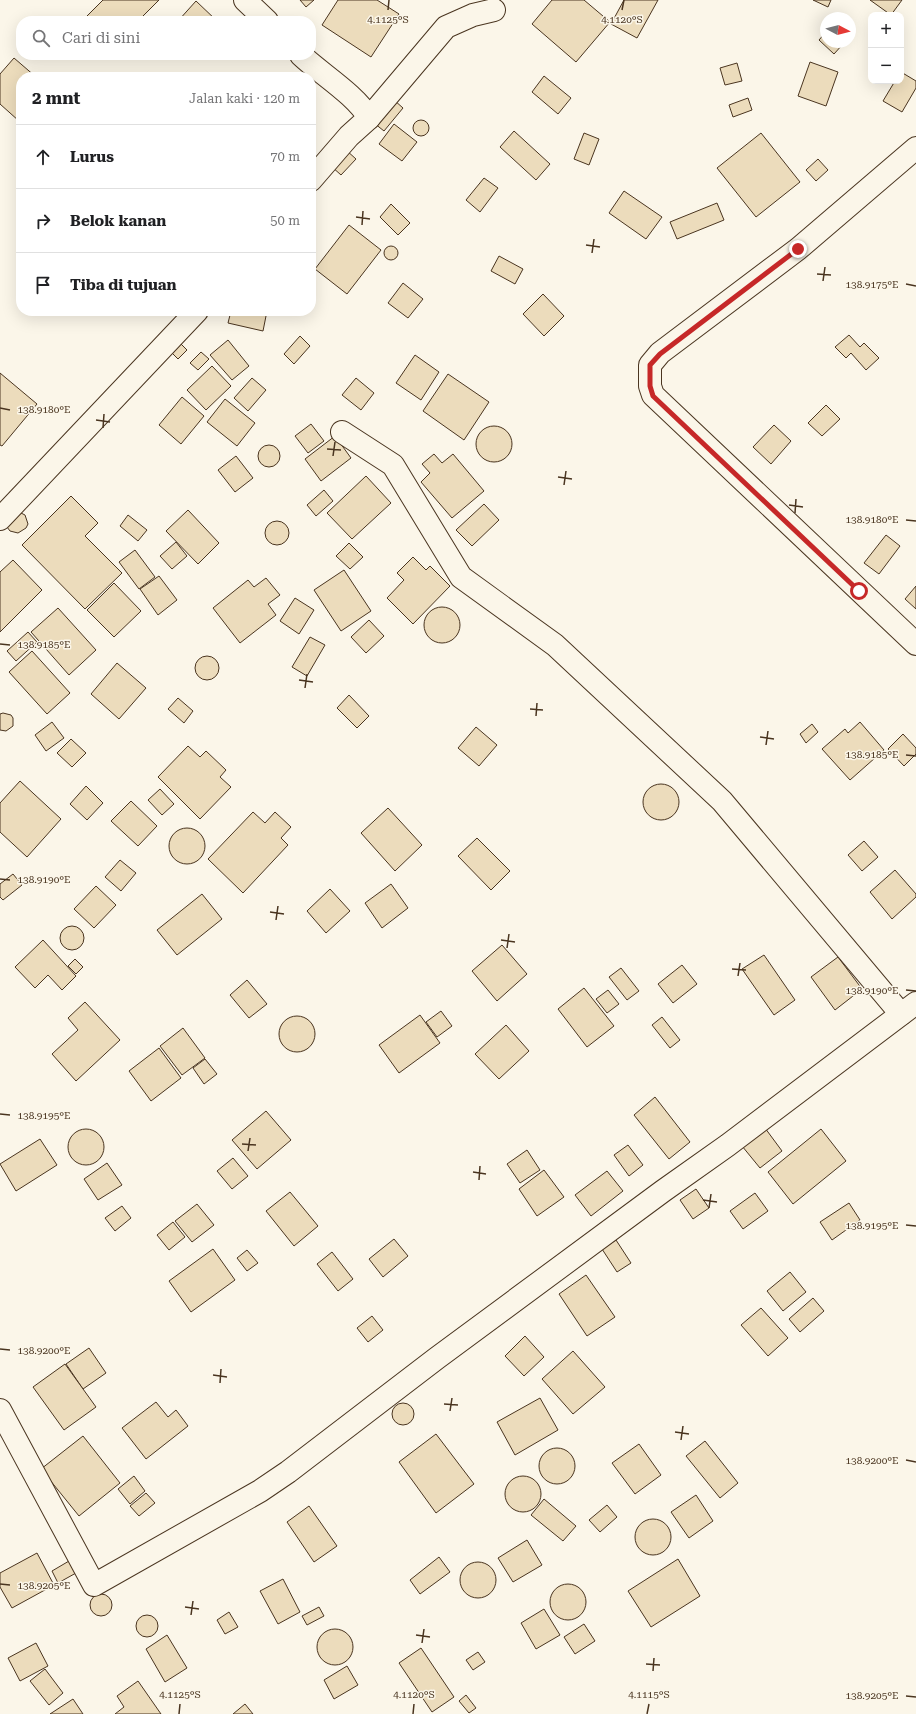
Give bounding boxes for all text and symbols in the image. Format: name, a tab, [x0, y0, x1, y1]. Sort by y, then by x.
north arrow	[820, 12, 856, 48]
map controls	[868, 12, 904, 84]
button: +	[868, 12, 904, 48]
text: 4.1125°S	[367, 14, 409, 25]
text: 4.1120°S	[601, 14, 643, 25]
search box	[16, 16, 316, 60]
icon: search	[30, 27, 52, 49]
text: Cari di sini	[62, 29, 140, 47]
button: −	[868, 48, 904, 84]
text: 2 mnt	[32, 88, 81, 108]
text: Jalan kaki · 120 m	[189, 91, 300, 106]
icon: ahead	[32, 146, 54, 168]
text: Lurus	[70, 148, 114, 166]
text: 70 m	[270, 149, 300, 164]
icon: right	[32, 210, 54, 232]
text: Belok kanan	[70, 212, 166, 230]
text: 50 m	[270, 213, 300, 228]
route end	[789, 240, 807, 258]
icon: arrive	[32, 274, 54, 296]
text: Tiba di tujuan	[70, 276, 177, 294]
text: 138.9175°E	[845, 279, 899, 290]
text: 138.9180°E	[17, 404, 71, 415]
text: 138.9180°E	[845, 514, 899, 525]
route start	[850, 582, 868, 600]
text: 138.9185°E	[17, 639, 71, 650]
text: 138.9185°E	[845, 749, 899, 760]
text: 138.9190°E	[17, 874, 71, 885]
text: 138.9190°E	[845, 985, 899, 996]
text: 138.9195°E	[17, 1110, 71, 1121]
text: 138.9195°E	[845, 1220, 899, 1231]
text: 138.9200°E	[17, 1345, 71, 1356]
text: 138.9200°E	[845, 1455, 899, 1466]
text: 138.9205°E	[17, 1580, 71, 1591]
text: 4.1125°S	[159, 1689, 201, 1700]
text: 4.1120°S	[393, 1689, 435, 1700]
text: 4.1115°S	[628, 1689, 670, 1700]
text: 138.9205°E	[845, 1690, 899, 1701]

